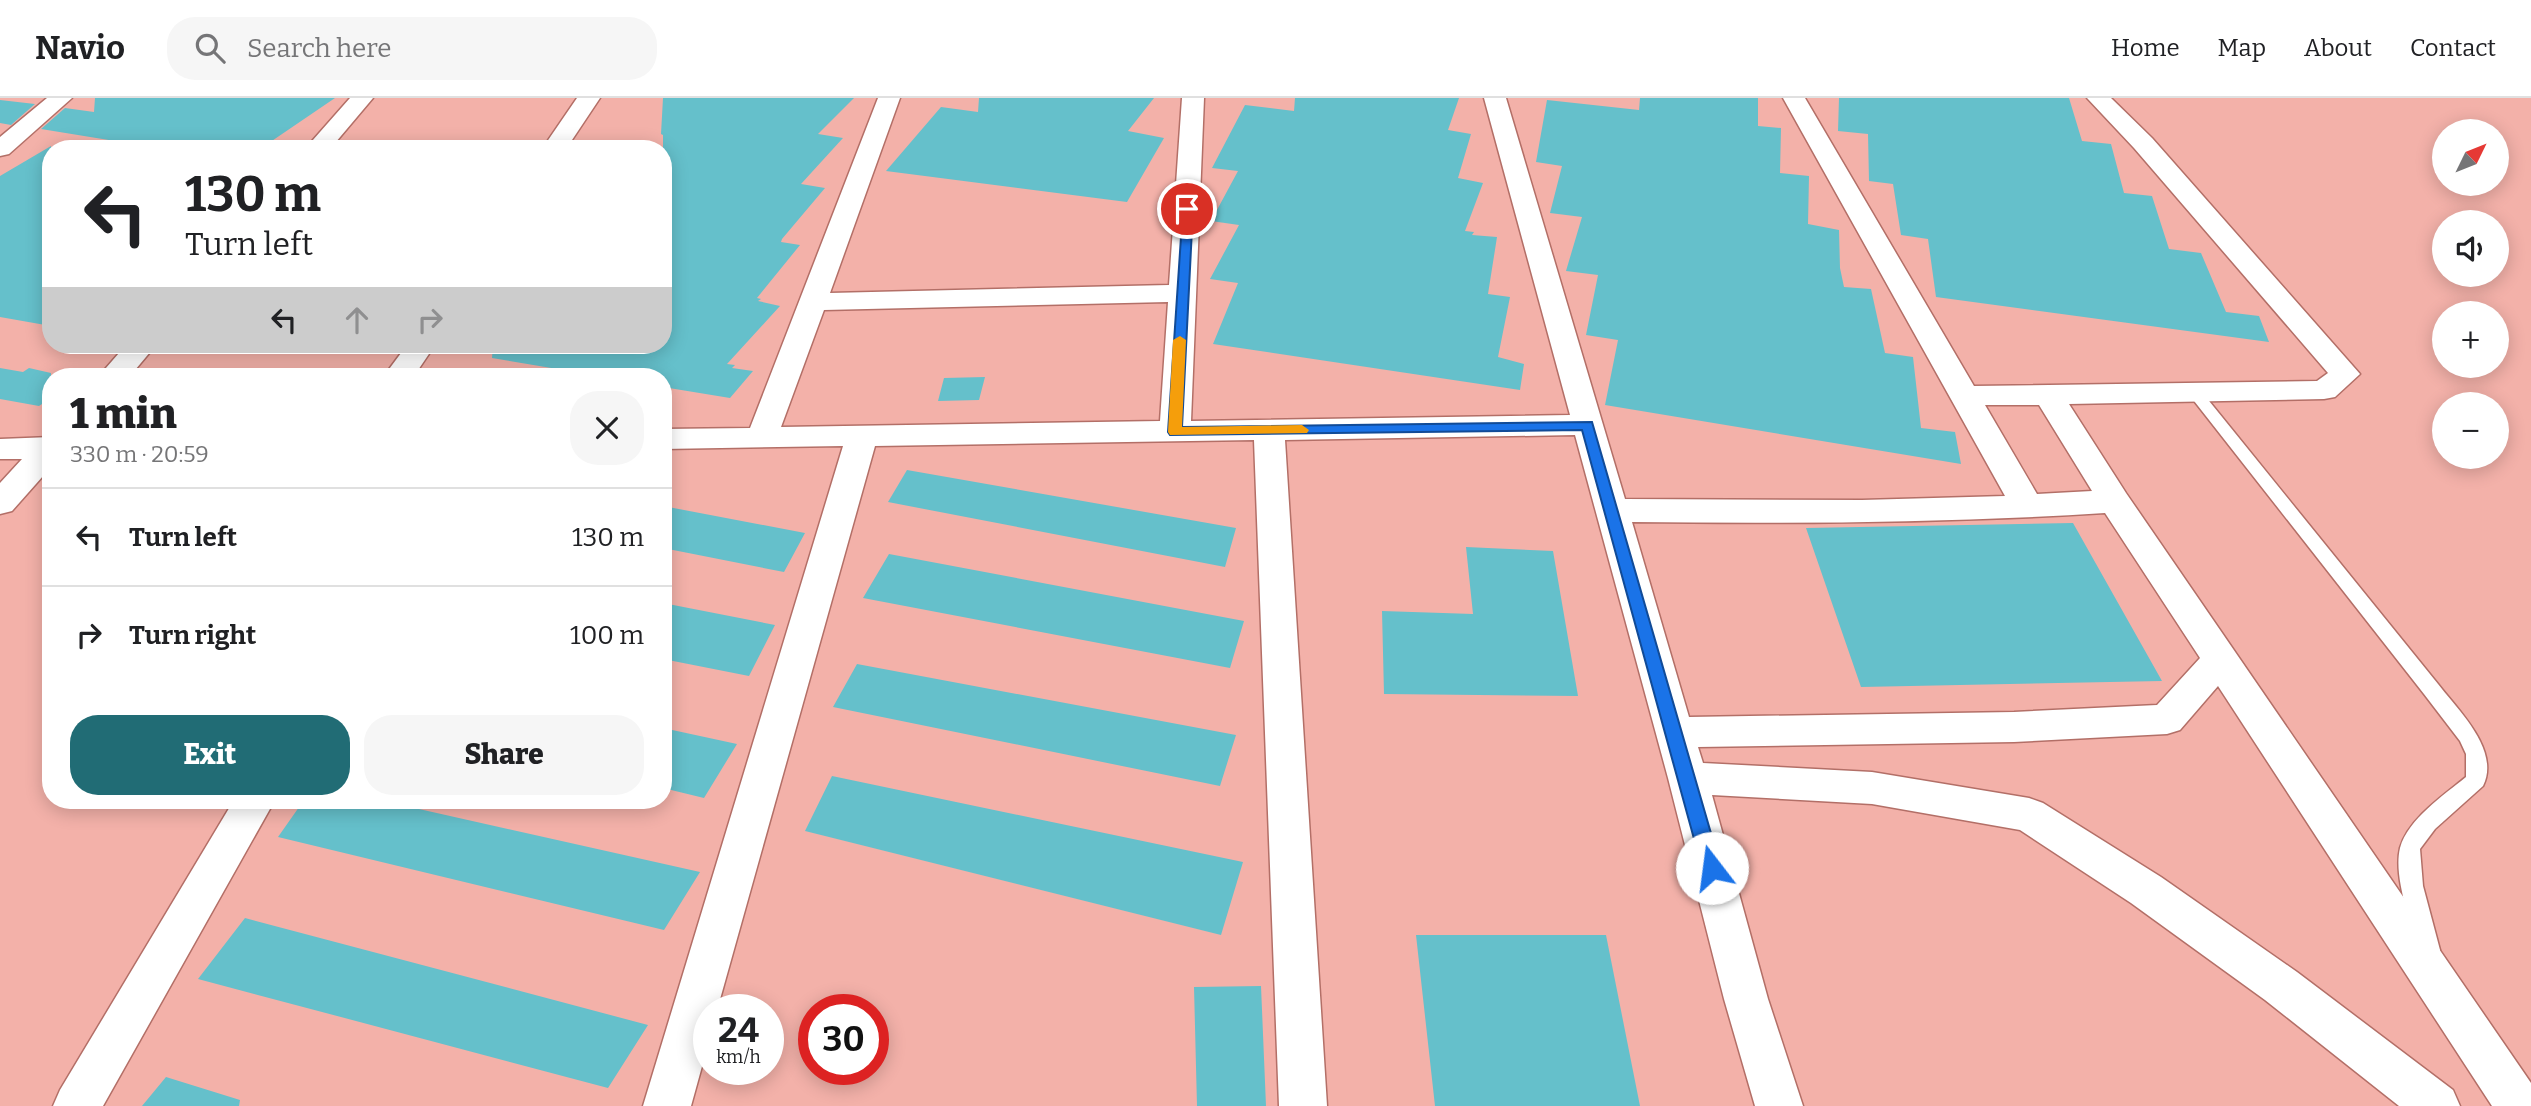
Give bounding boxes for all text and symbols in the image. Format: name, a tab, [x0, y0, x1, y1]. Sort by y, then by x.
search box	[167, 17, 657, 80]
text: Navio	[35, 28, 125, 68]
icon: search	[191, 29, 229, 67]
text: Search here	[247, 33, 391, 64]
text: Home	[2111, 34, 2180, 62]
text: Map	[2218, 34, 2266, 62]
text: About	[2304, 34, 2372, 62]
text: Contact	[2410, 34, 2496, 62]
north arrow	[2432, 119, 2510, 196]
map controls	[2432, 119, 2509, 469]
text: 130 m	[185, 165, 321, 224]
icon: left	[70, 168, 161, 259]
pin	[1157, 179, 1217, 239]
icon: arrive	[1168, 190, 1206, 228]
button: sound	[2432, 210, 2509, 287]
text: Turn left	[185, 225, 313, 263]
icon: left	[265, 301, 303, 339]
icon: ahead	[338, 301, 376, 339]
icon: right	[411, 301, 449, 339]
button: +	[2432, 301, 2509, 378]
text: 1 min	[70, 389, 177, 439]
button: close	[570, 391, 644, 465]
button: −	[2432, 392, 2509, 469]
text: 330 m · 20:59	[70, 440, 209, 468]
icon: left	[70, 518, 108, 556]
text: Turn left	[129, 522, 237, 553]
text: 130 m	[572, 522, 644, 553]
icon: right	[70, 616, 108, 654]
text: Turn right	[129, 620, 256, 651]
text: 100 m	[570, 620, 644, 651]
button: Exit	[70, 715, 350, 795]
button: Share	[364, 715, 644, 795]
position arrow	[1675, 831, 1749, 905]
speed limit sign: 30	[798, 994, 889, 1085]
text: 24	[718, 1009, 759, 1051]
text: km/h	[716, 1046, 761, 1068]

